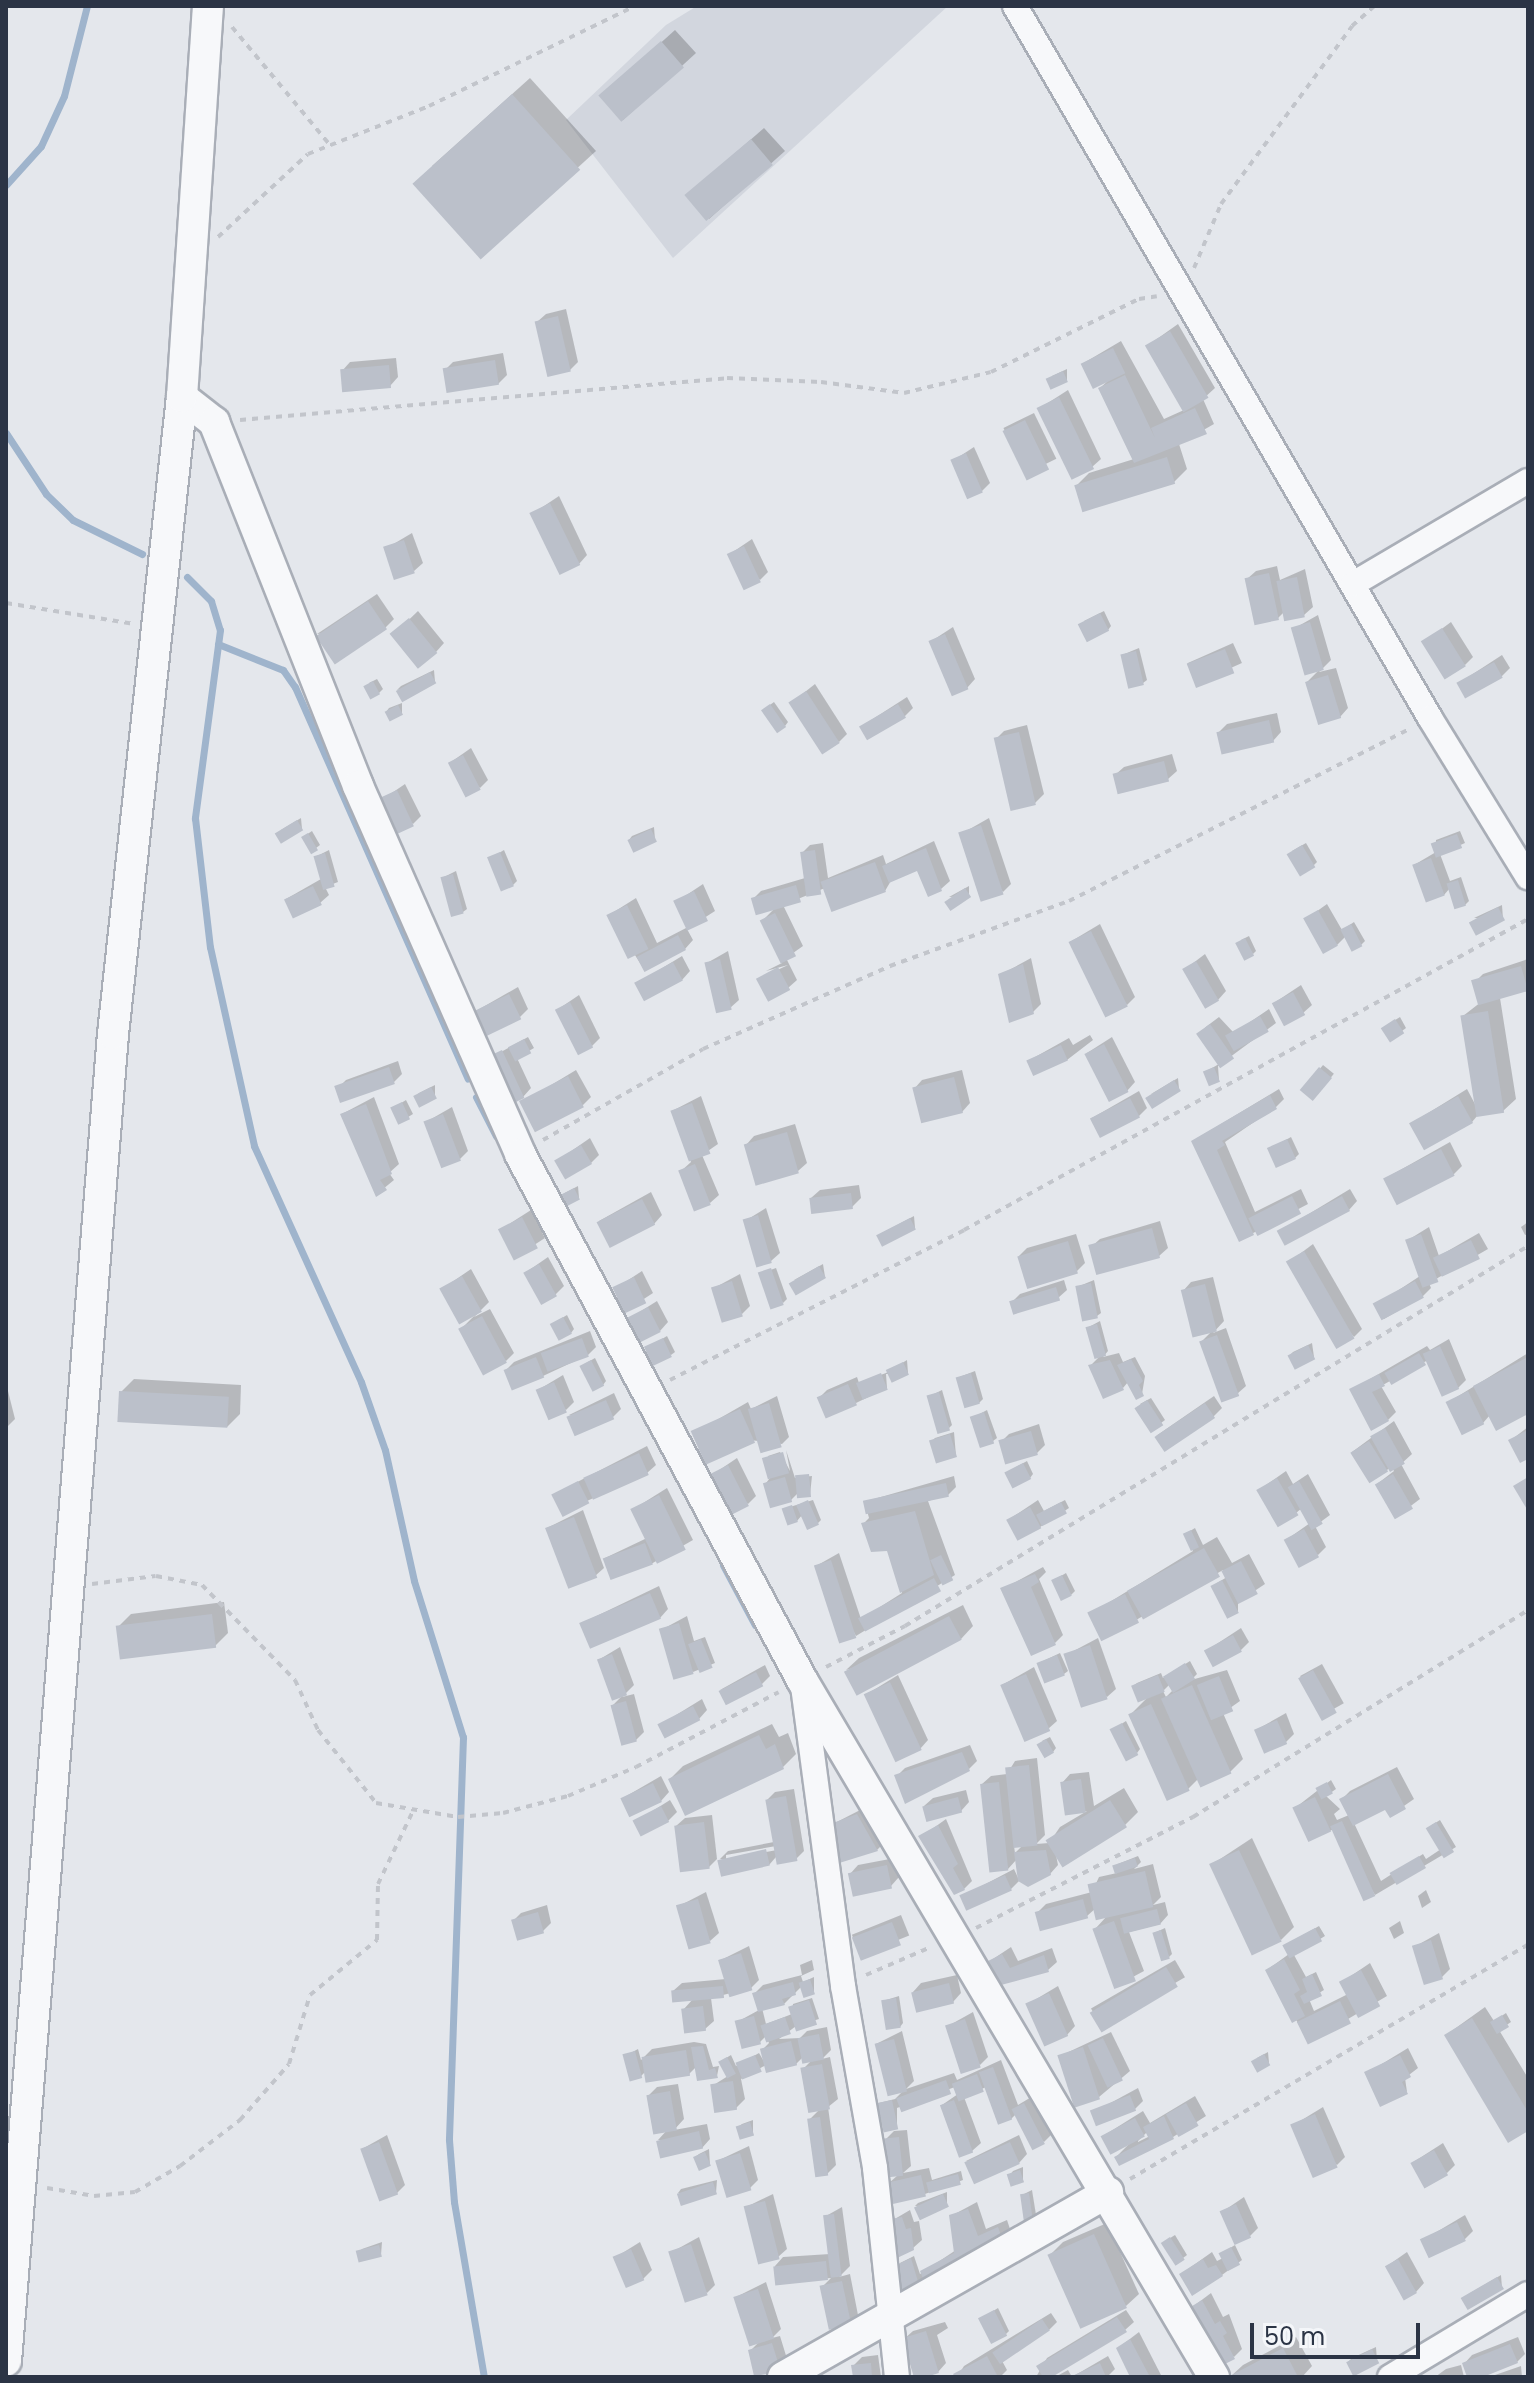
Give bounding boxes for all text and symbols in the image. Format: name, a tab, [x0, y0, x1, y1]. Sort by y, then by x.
scale bar	[1254, 2307, 1424, 2357]
text: 50 m	[1264, 2320, 1325, 2353]

